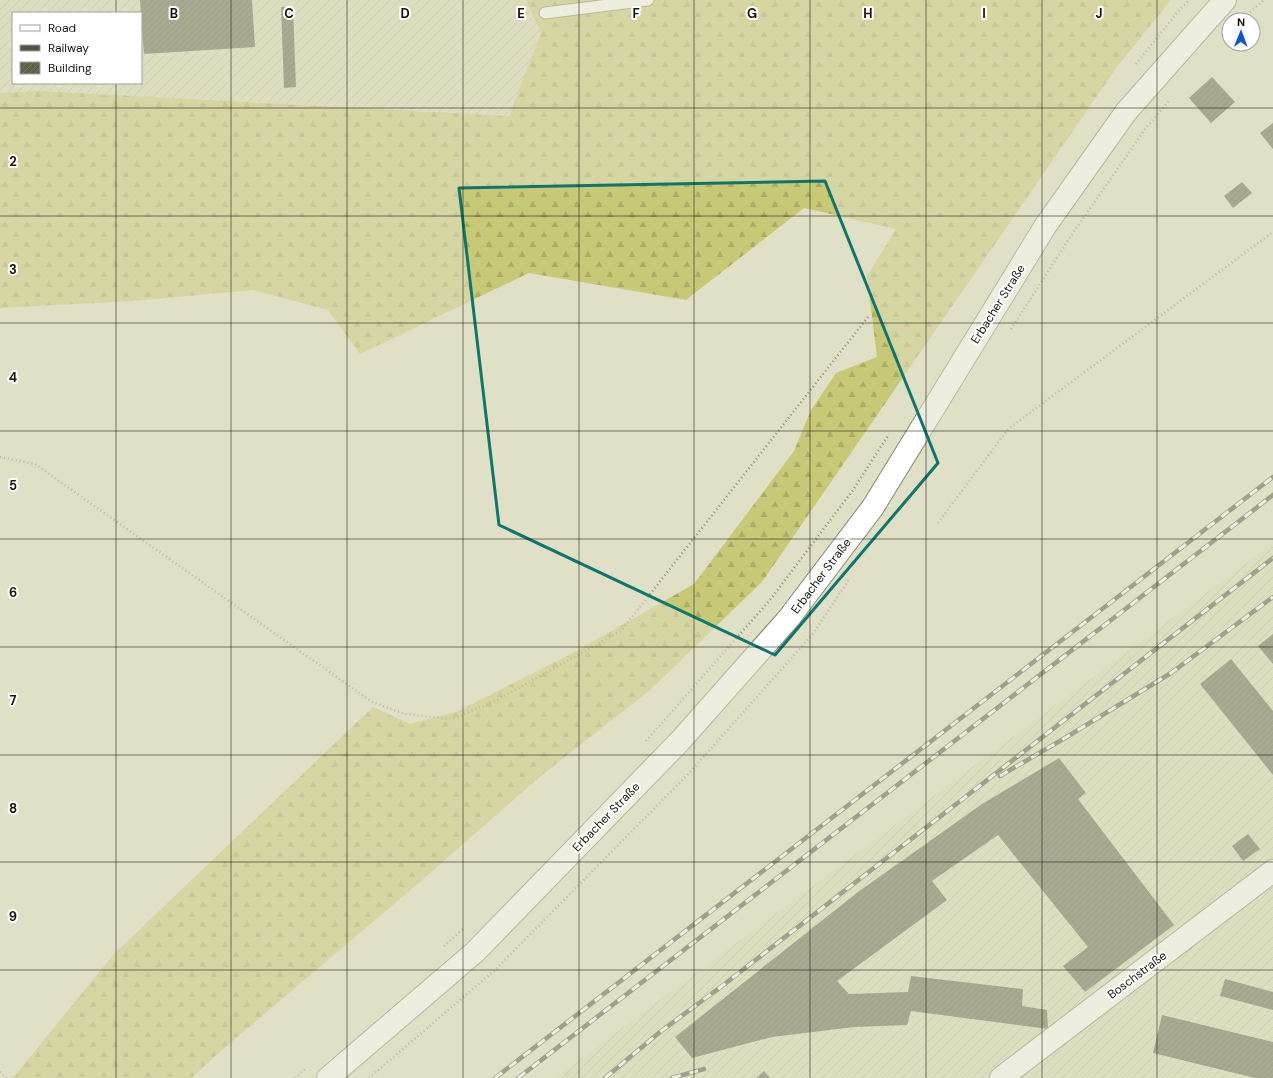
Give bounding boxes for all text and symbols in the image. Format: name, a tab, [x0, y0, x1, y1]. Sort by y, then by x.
text: B	[170, 5, 178, 22]
text: C	[284, 5, 294, 22]
text: D	[400, 5, 410, 22]
text: E	[517, 5, 525, 22]
text: F	[632, 5, 640, 22]
text: G	[747, 5, 757, 22]
text: H	[863, 5, 873, 22]
text: I	[982, 5, 986, 22]
text: J	[1095, 5, 1103, 22]
legend	[12, 12, 142, 84]
north arrow	[1221, 12, 1261, 52]
text: N	[1237, 15, 1245, 29]
text: Road	[48, 20, 76, 36]
text: Railway	[48, 40, 89, 56]
text: Building	[48, 60, 92, 76]
text: 2	[9, 153, 17, 170]
text: 3	[9, 261, 17, 278]
street label: Erbacher Straße	[967, 261, 1029, 347]
text: 4	[9, 369, 17, 386]
text: 5	[9, 477, 17, 494]
street label: Erbacher Straße	[787, 535, 855, 617]
text: 6	[9, 584, 17, 601]
text: 7	[10, 692, 17, 709]
street label: Erbacher Straße	[569, 779, 643, 855]
text: 8	[9, 800, 17, 817]
text: 9	[9, 908, 17, 925]
street label: Boschstraße	[1104, 947, 1170, 1002]

